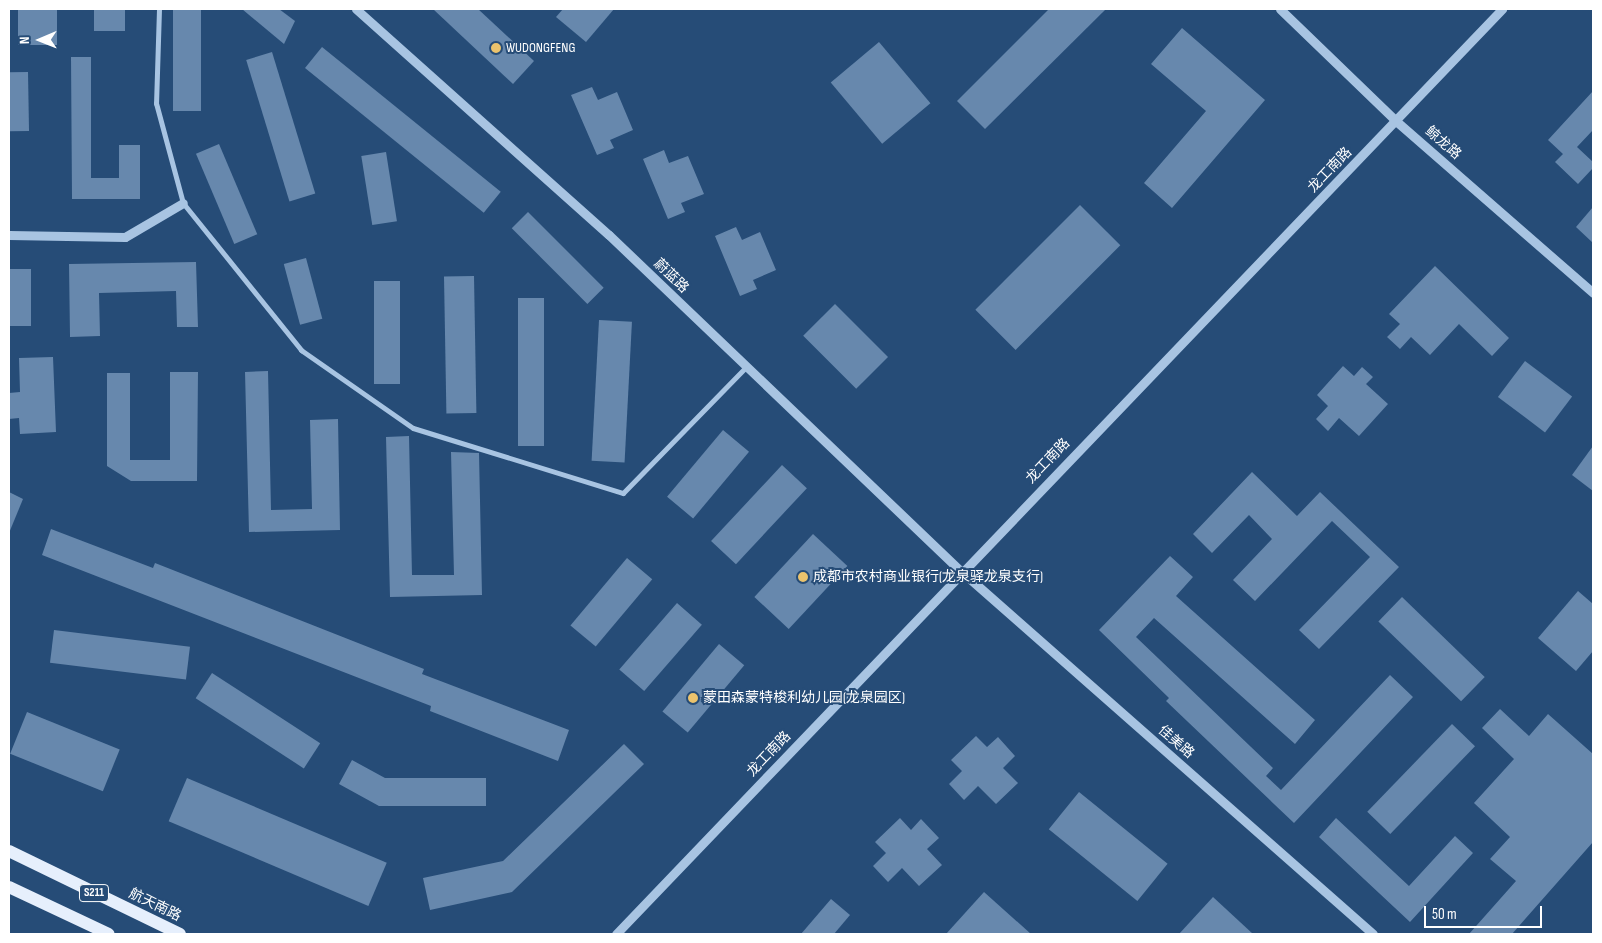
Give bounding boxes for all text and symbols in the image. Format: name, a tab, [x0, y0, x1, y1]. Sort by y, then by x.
north arrow	[15, 15, 65, 65]
text: N	[16, 36, 33, 44]
place label: WUDONGFENG	[506, 40, 575, 56]
marker: WUDONGFENG	[490, 42, 502, 54]
street label: 鲸龙路	[1422, 123, 1464, 163]
street label: 龙工南路	[1305, 144, 1355, 196]
street label: 蔚蓝路	[650, 255, 692, 297]
street label: 龙工南路	[1023, 435, 1073, 487]
place label: 成都市农村商业银行(龙泉驿龙泉支行)	[813, 569, 1043, 585]
marker: 成都市农村商业银行(龙泉驿龙泉支行)	[797, 571, 809, 583]
place label: 蒙田森蒙特梭利幼儿园(龙泉园区)	[703, 690, 905, 706]
marker: 蒙田森蒙特梭利幼儿园(龙泉园区)	[687, 692, 699, 704]
street label: 佳美路	[1155, 722, 1197, 762]
street label: 龙工南路	[744, 728, 794, 780]
road number: S211	[78, 884, 110, 902]
street label: 航天南路	[126, 885, 184, 925]
scale bar	[1427, 896, 1544, 928]
text: 50 m	[1432, 905, 1457, 924]

